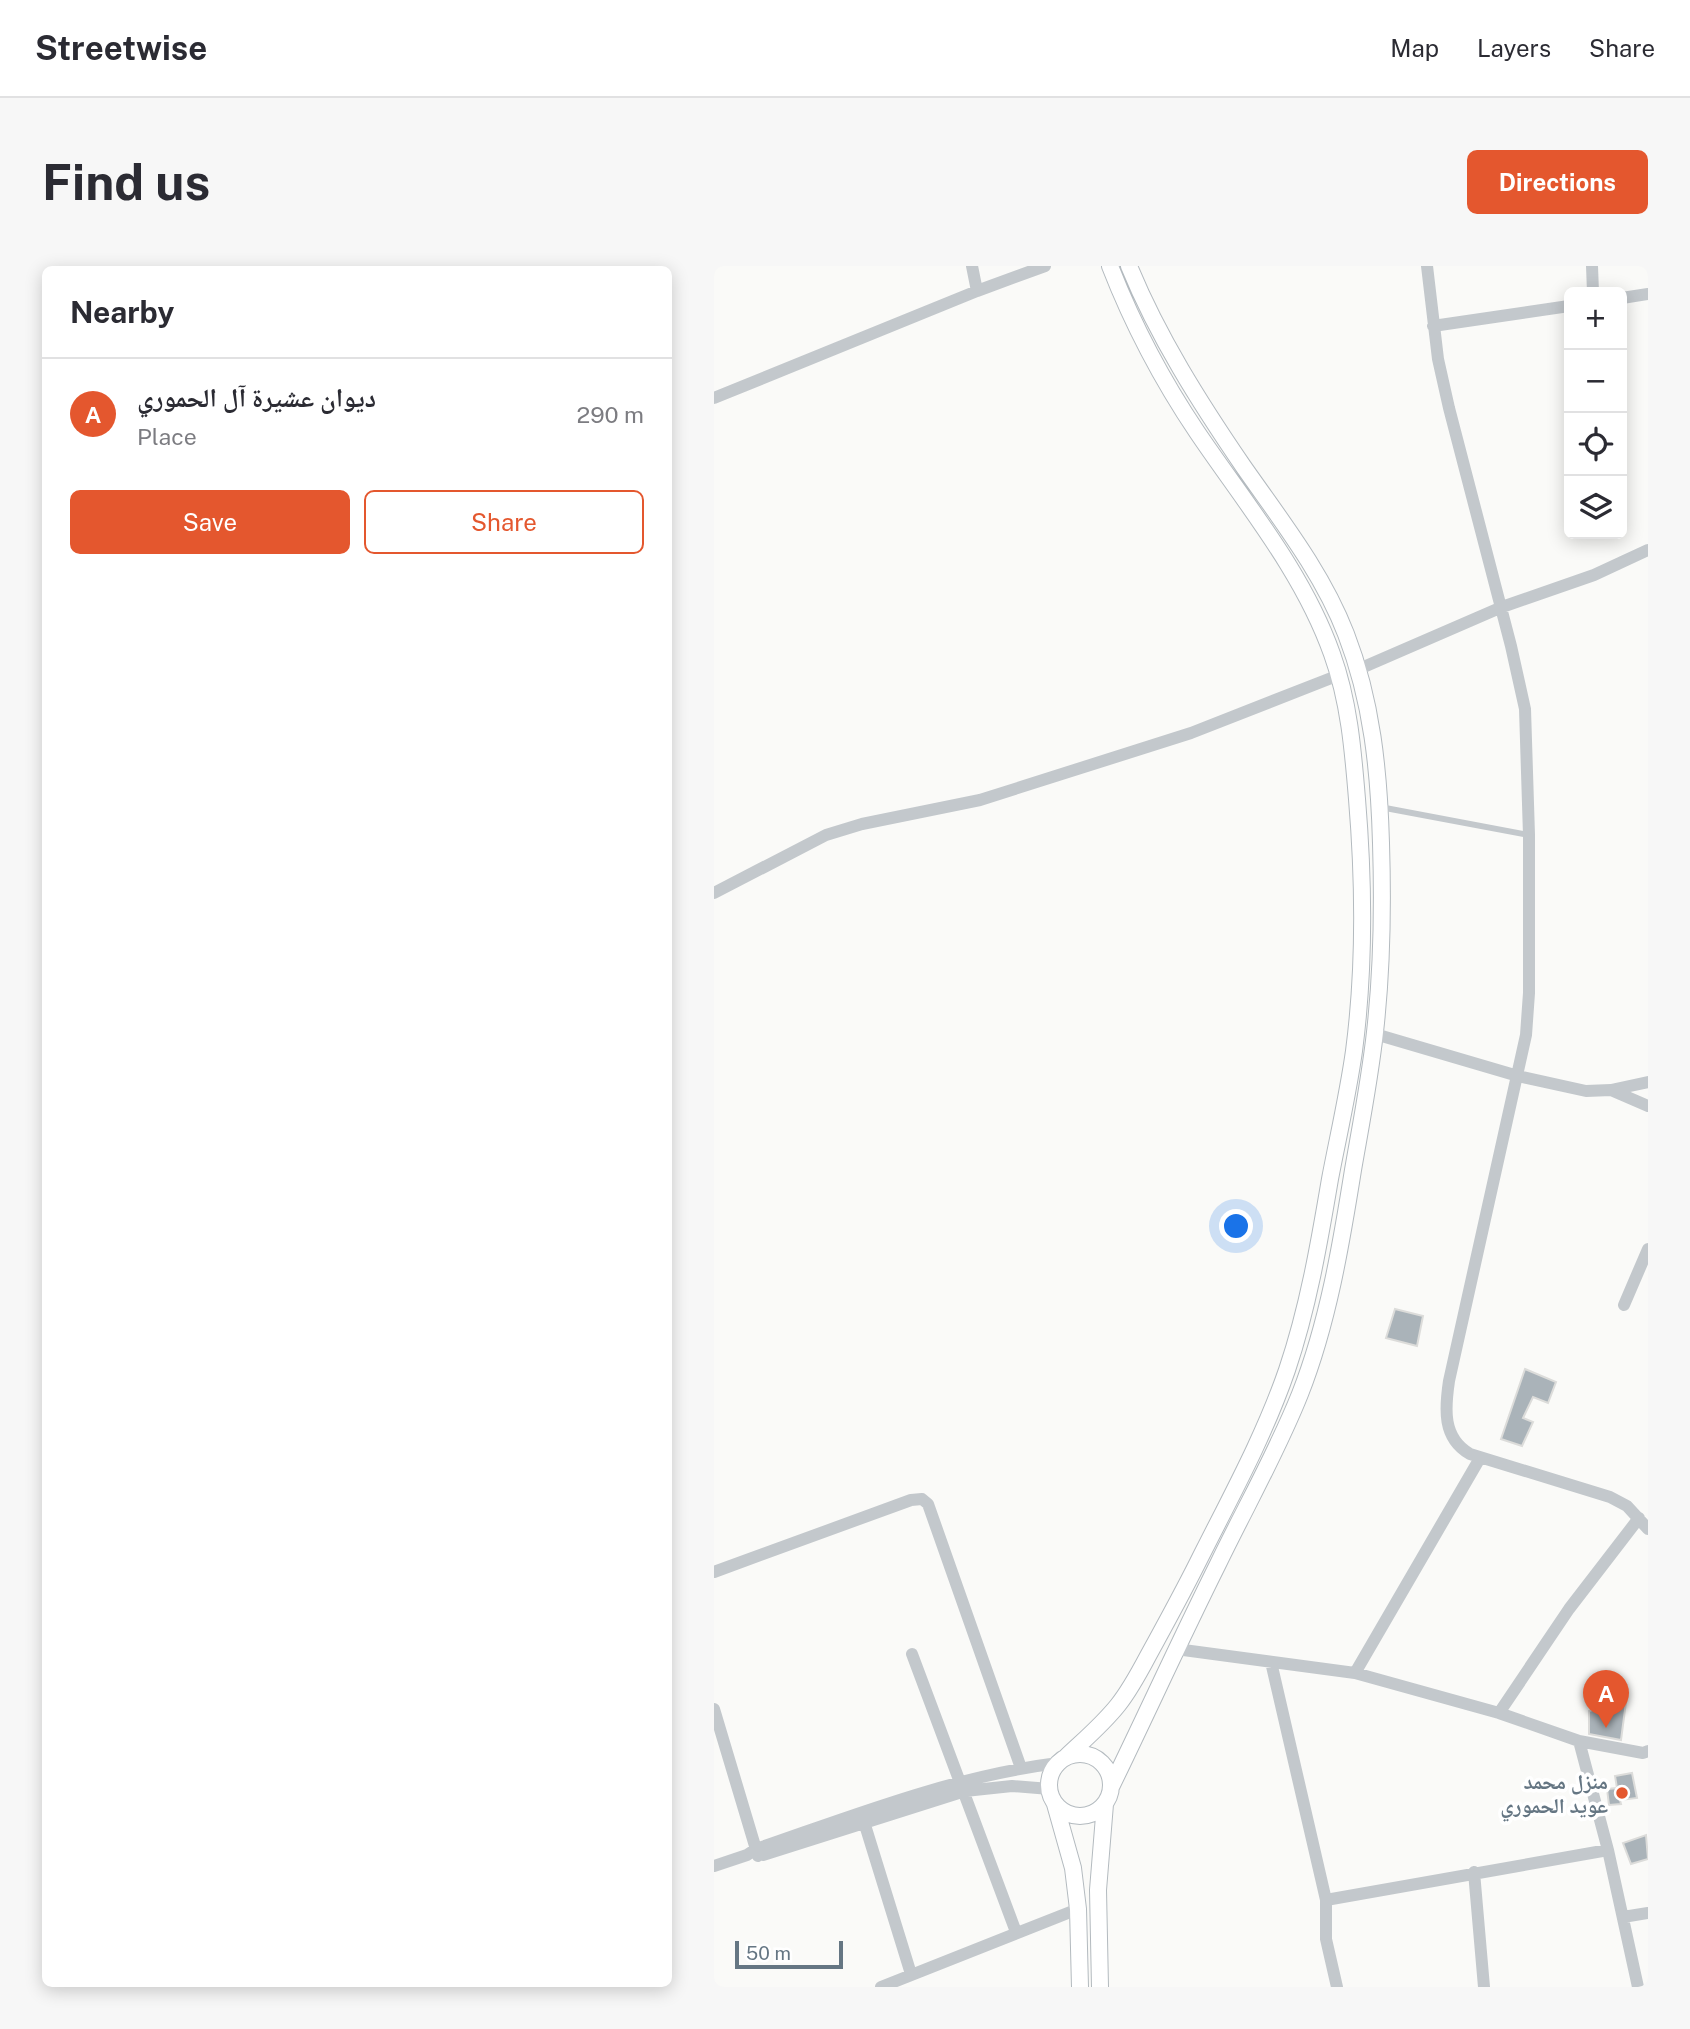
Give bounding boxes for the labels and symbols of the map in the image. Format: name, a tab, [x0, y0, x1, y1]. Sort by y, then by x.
your location	[1219, 1209, 1253, 1243]
pin: A	[1583, 1670, 1629, 1728]
place label: منزل محمد عويد الحموري	[1500, 1769, 1608, 1822]
marker: منزل محمد عويد الحموري	[1614, 1785, 1630, 1801]
scale bar	[735, 1938, 844, 1970]

